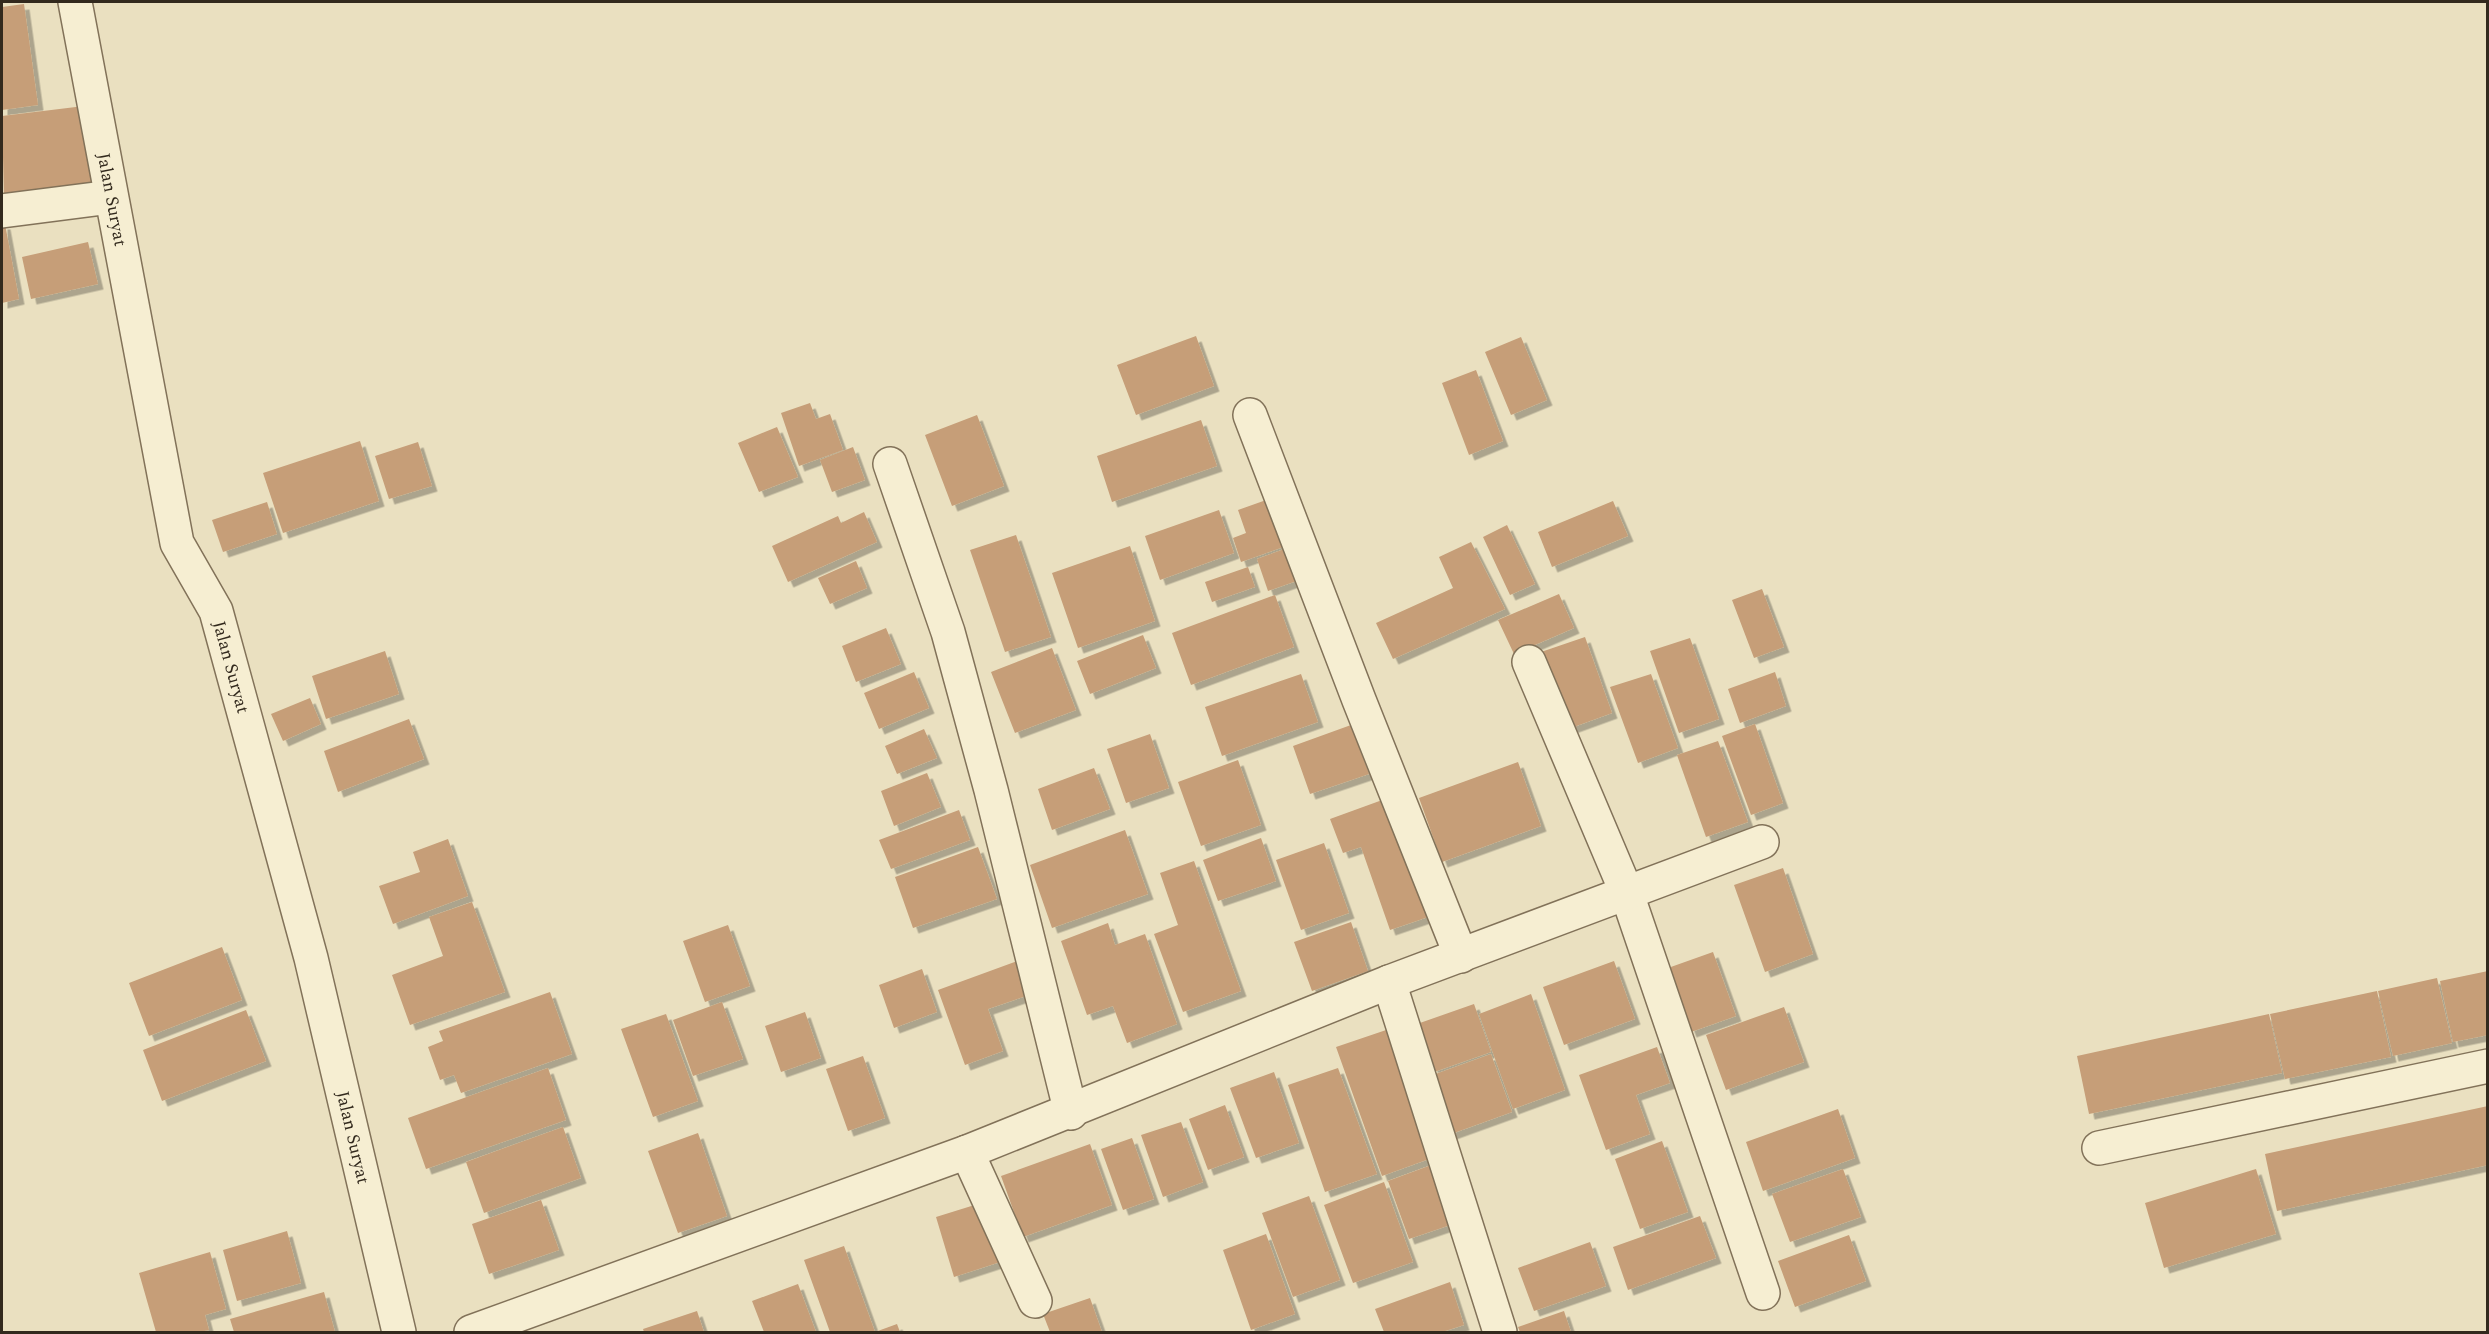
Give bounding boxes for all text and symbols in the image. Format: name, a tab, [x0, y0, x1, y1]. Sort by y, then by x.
street label: Jalan Suryat	[90, 150, 134, 249]
street label: Jalan Suryat	[206, 618, 257, 716]
street label: Jalan Suryat	[329, 1088, 377, 1187]

